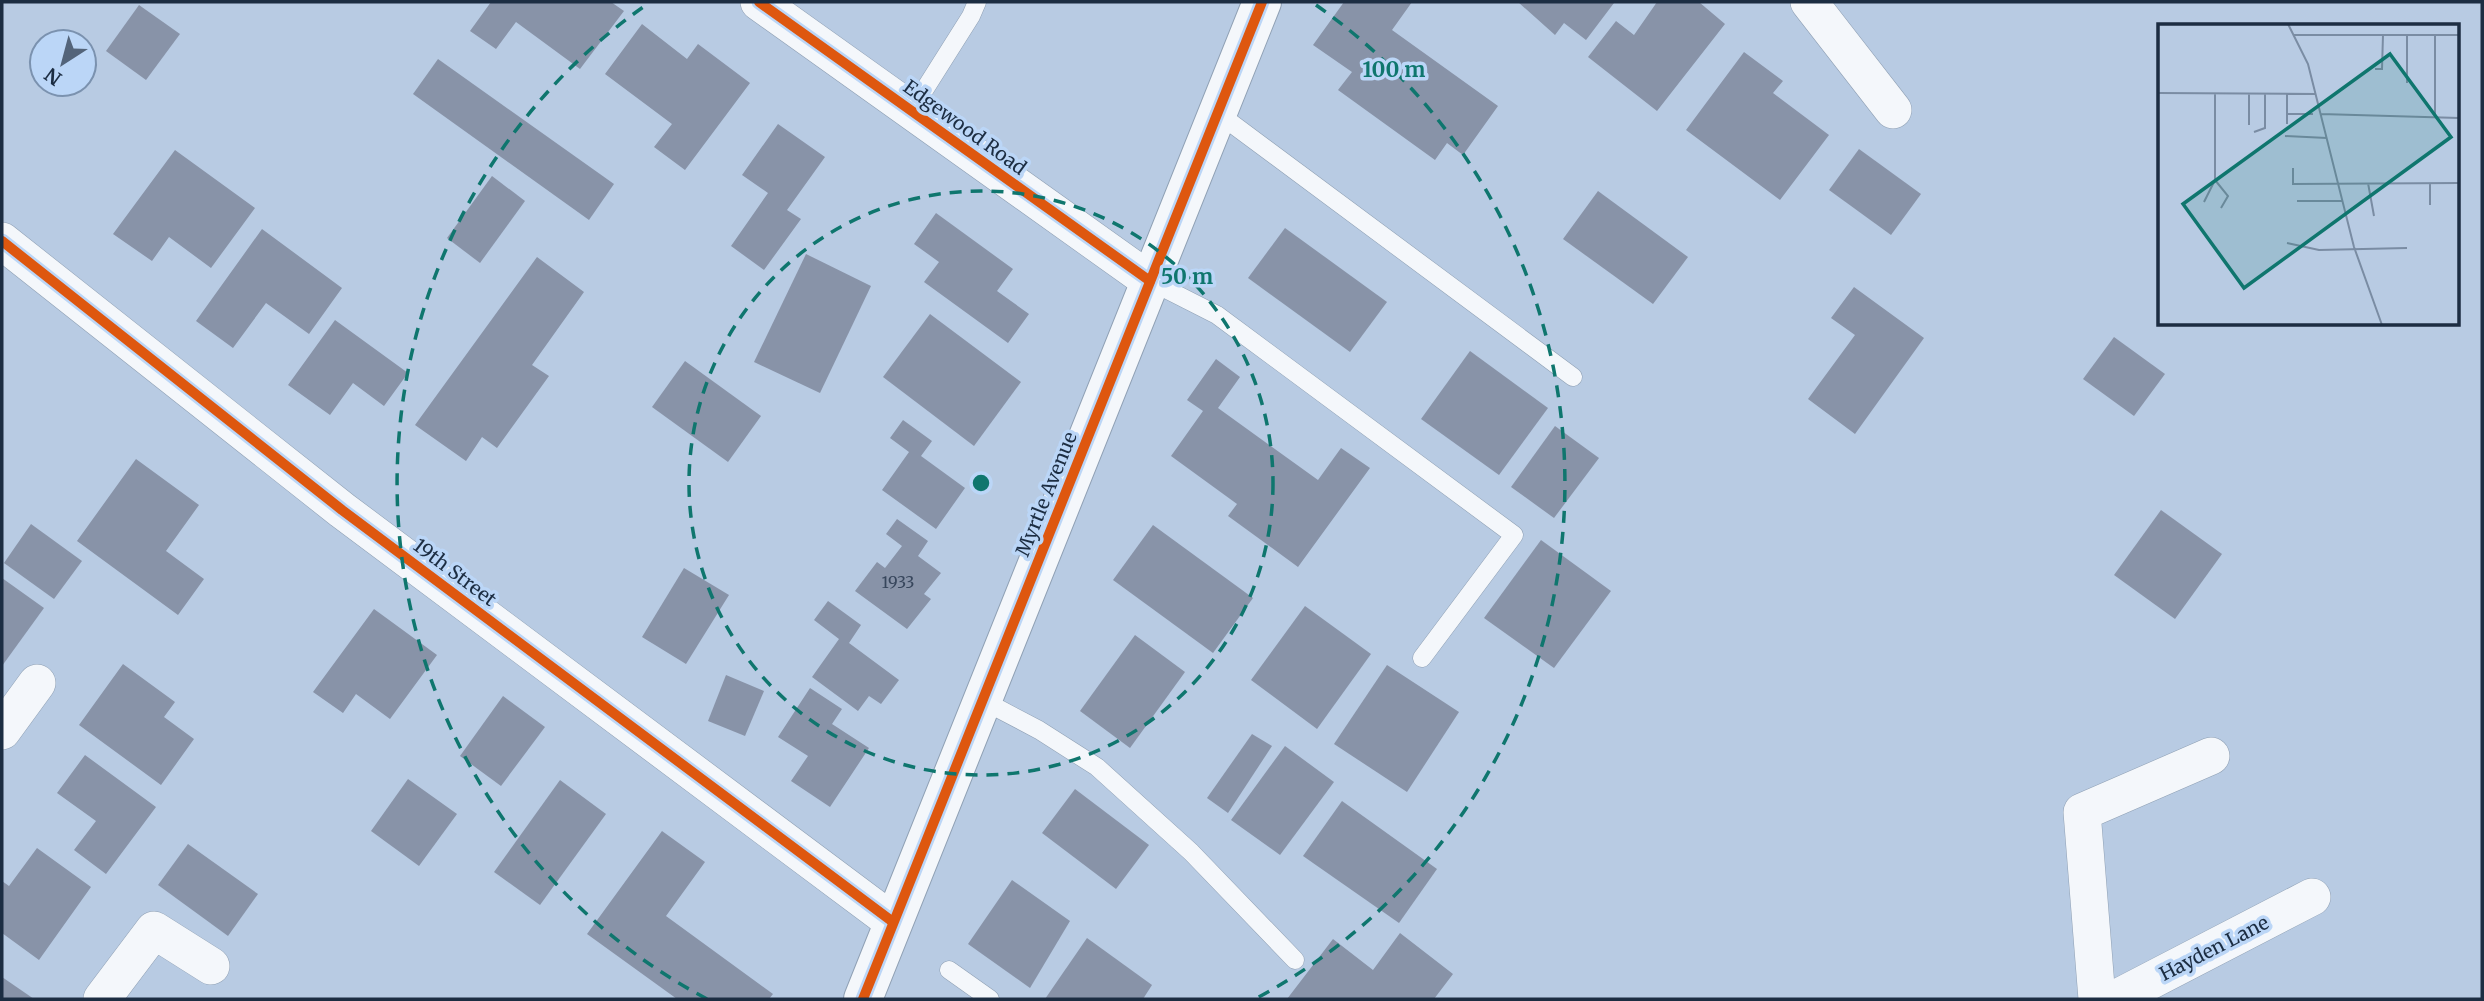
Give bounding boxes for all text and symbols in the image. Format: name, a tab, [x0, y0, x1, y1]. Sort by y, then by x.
inset map	[2158, 24, 2460, 326]
north arrow	[28, 28, 98, 98]
text: 100 m	[1363, 56, 1425, 83]
text: N	[40, 63, 66, 91]
street label: Edgewood Road	[899, 74, 1031, 180]
text: 50 m	[1161, 263, 1213, 290]
street label: Myrtle Avenue	[1010, 428, 1082, 560]
centre of rings	[969, 471, 993, 495]
street label: 19th Street	[409, 533, 502, 611]
house number: 1933	[881, 572, 915, 592]
street label: Hayden Lane	[2155, 910, 2273, 986]

